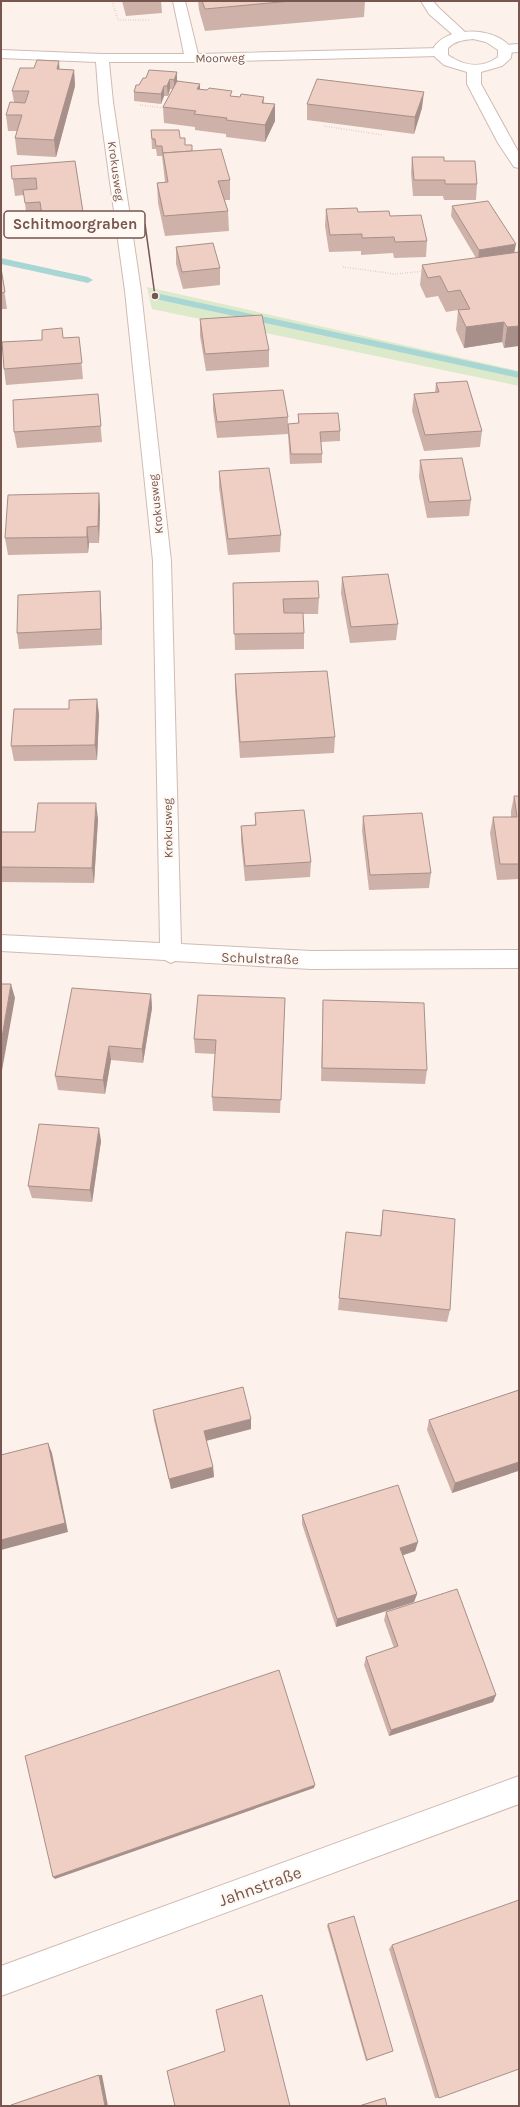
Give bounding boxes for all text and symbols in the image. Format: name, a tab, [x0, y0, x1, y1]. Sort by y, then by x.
street label: Moorweg	[195, 51, 245, 65]
street label: Krokusweg	[105, 140, 127, 202]
callout: Schitmoorgraben	[4, 211, 145, 238]
text: Schitmoorgraben	[13, 215, 137, 233]
street label: Krokusweg	[146, 473, 166, 535]
street label: Krokusweg	[160, 798, 176, 858]
street label: Schulstraße	[221, 949, 299, 968]
street label: Jahnstraße	[216, 1862, 304, 1910]

